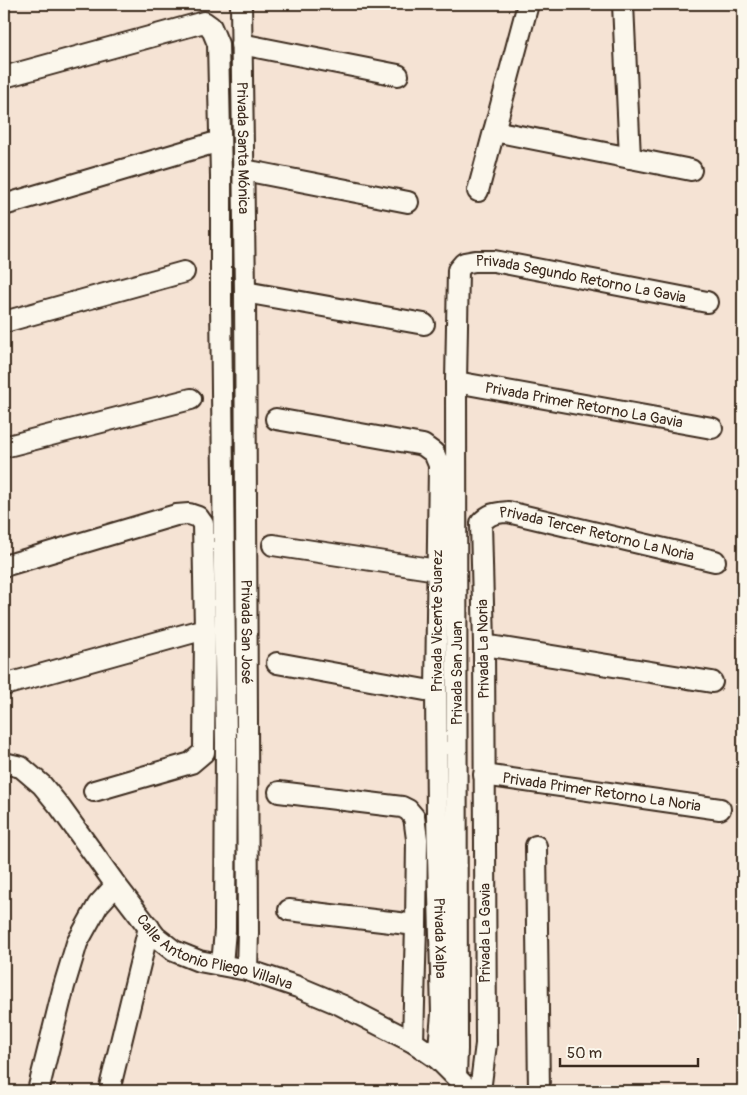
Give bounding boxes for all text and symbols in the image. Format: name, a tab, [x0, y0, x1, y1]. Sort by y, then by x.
street label: Privada Santa Mónica	[232, 82, 253, 214]
street label: Privada Segundo Retorno La Gavia	[476, 252, 688, 308]
street label: Privada Primer Retorno La Gavia	[483, 378, 684, 433]
street label: Privada Tercer Retorno La Noria	[499, 503, 696, 566]
street label: Privada Vicente Suarez	[428, 549, 447, 692]
street label: Privada San José	[236, 580, 256, 684]
street label: Privada La Noria	[473, 599, 494, 699]
street label: Privada San Juan	[448, 621, 467, 725]
street label: Privada Primer Retorno La Noria	[501, 769, 702, 816]
street label: Privada La Gavia	[476, 883, 495, 983]
street label: Privada Xalpa	[429, 897, 450, 979]
street label: Calle Antonio Pliego Villalva	[132, 911, 295, 995]
scale bar	[560, 1035, 697, 1067]
text: 50 m	[567, 1044, 602, 1063]

